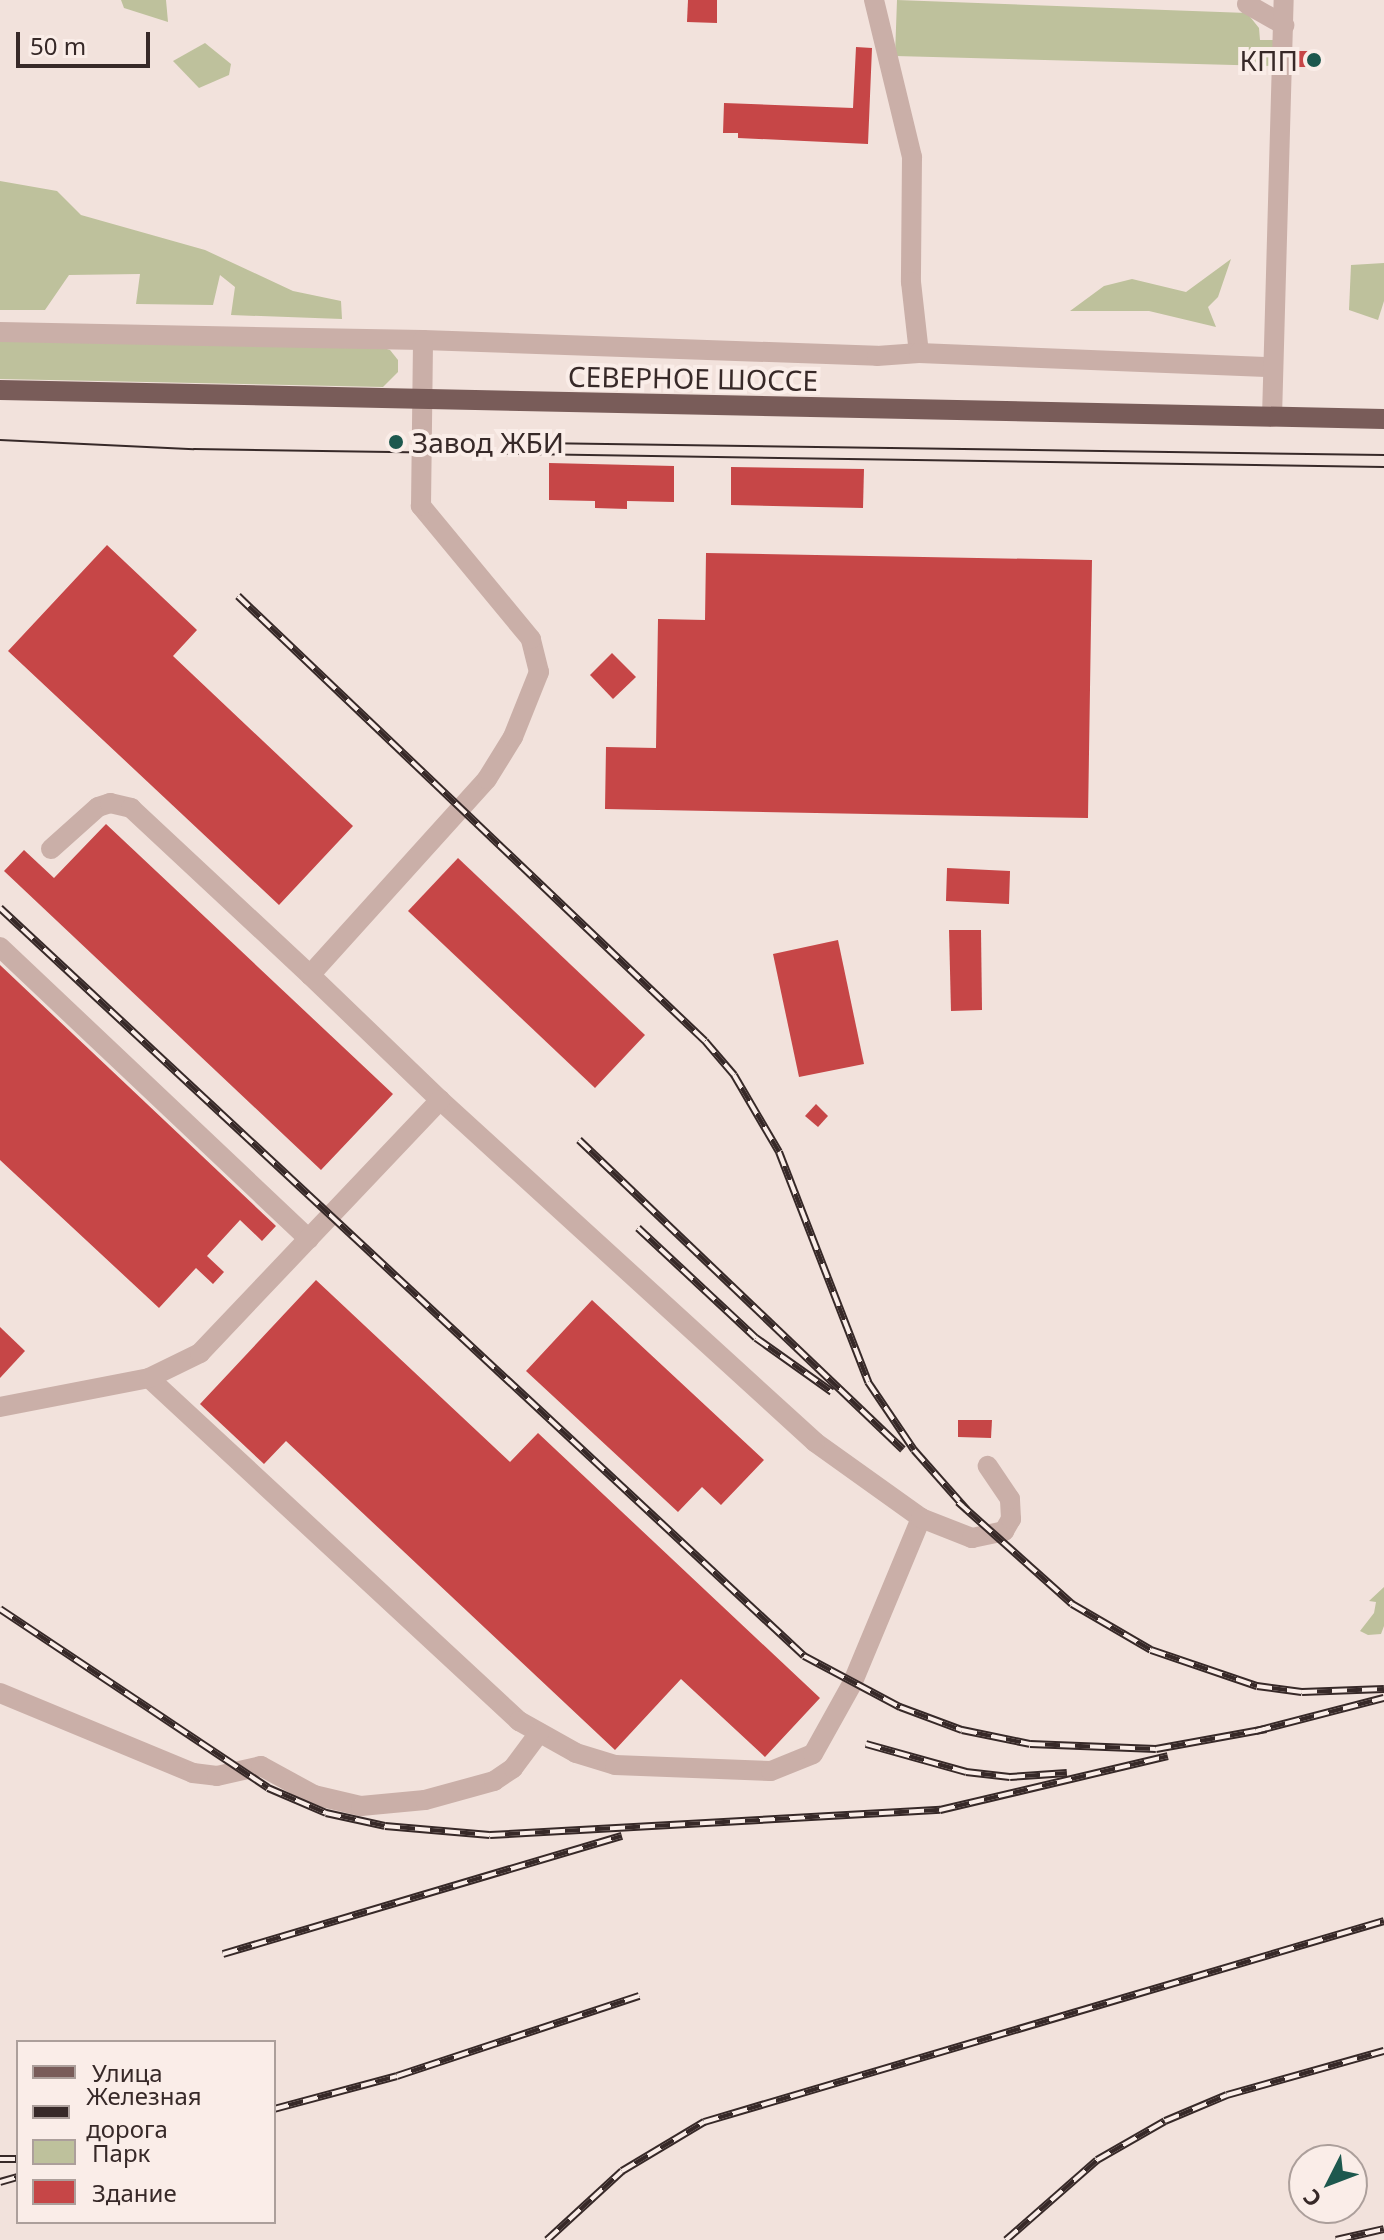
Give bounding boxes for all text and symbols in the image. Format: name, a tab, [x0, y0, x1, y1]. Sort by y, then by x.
scale bar	[20, 16, 154, 66]
text: 50 m	[30, 29, 86, 62]
place label: КПП	[1239, 43, 1298, 77]
marker: КПП	[1305, 51, 1323, 69]
street label: СЕВЕРНОЕ ШОССЕ	[568, 359, 818, 397]
place label: Завод ЖБИ	[412, 425, 564, 459]
marker: Завод ЖБИ	[387, 433, 405, 451]
legend	[16, 2040, 276, 2224]
text: Улица	[92, 2056, 163, 2089]
text: Железная дорога	[86, 2079, 202, 2145]
text: Парк	[92, 2136, 150, 2169]
north arrow	[1288, 2144, 1368, 2224]
text: Здание	[92, 2176, 177, 2209]
text: С	[1296, 2183, 1328, 2214]

